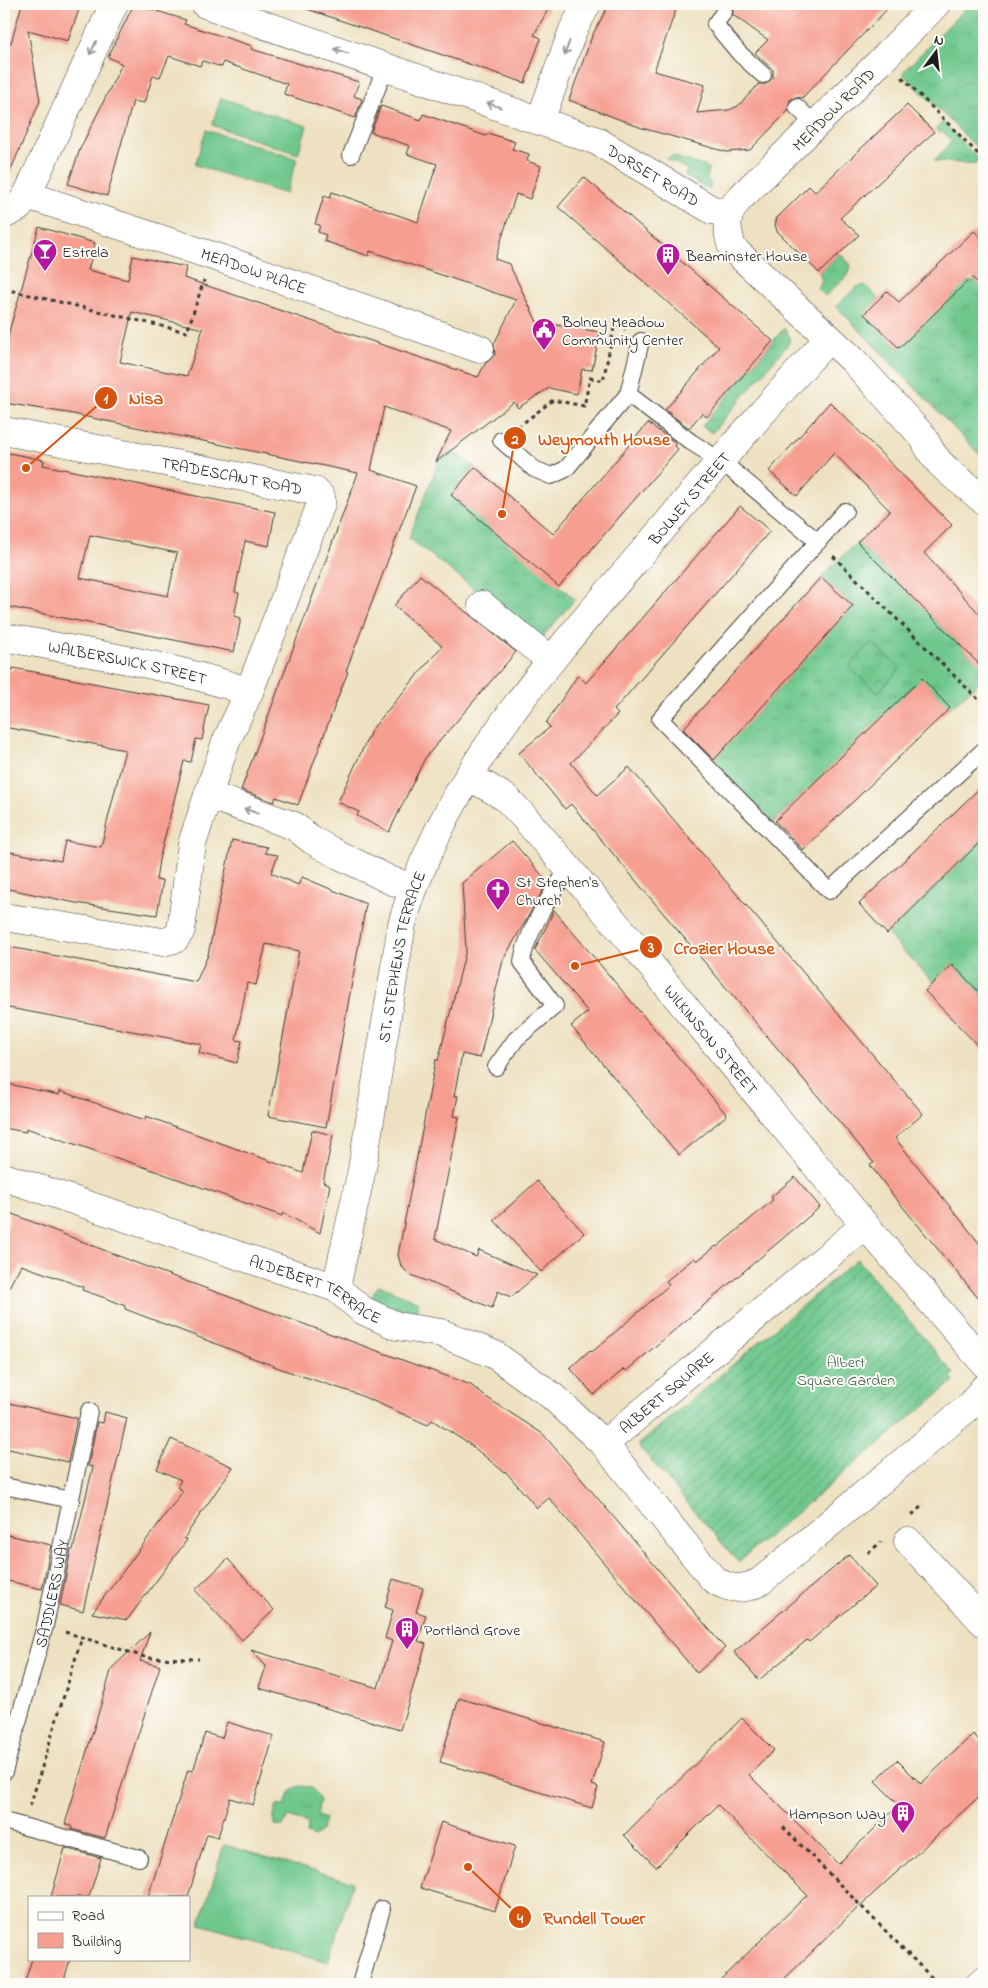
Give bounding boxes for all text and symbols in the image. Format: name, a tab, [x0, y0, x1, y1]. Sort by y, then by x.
north arrow	[910, 28, 960, 78]
text: N	[932, 30, 946, 52]
one-way arrow	[88, 40, 98, 55]
one-way arrow	[562, 40, 571, 55]
one-way arrow	[333, 45, 349, 55]
street label: MEADOW ROAD	[787, 63, 881, 157]
one-way arrow	[487, 100, 503, 109]
street label: DORSET ROAD	[601, 139, 703, 214]
bar icon: Estrela	[32, 238, 58, 272]
place label: Estrela	[62, 241, 109, 265]
building icon: Beaminster House	[655, 242, 681, 276]
street label: MEADOW PLACE	[197, 243, 309, 301]
place label: Beaminster House	[685, 245, 808, 269]
place label: Bolney Meadow Community Center	[561, 311, 683, 353]
public building icon: Bolney Meadow Community Center	[531, 317, 557, 351]
callout: Nisa	[94, 381, 173, 414]
text: Nisa	[129, 387, 163, 413]
text: 1	[104, 388, 109, 410]
callout: Weymouth House	[503, 422, 680, 455]
text: Weymouth House	[538, 428, 671, 455]
text: 2	[510, 429, 519, 451]
street label: BOLNEY STREET	[643, 447, 737, 552]
street label: TRADESCANT ROAD	[159, 452, 304, 502]
street label: WALBERSWICK STREET	[46, 635, 209, 692]
one-way arrow	[243, 806, 259, 815]
street label: ST. STEPHEN'S TERRACE	[373, 868, 433, 1044]
place label: St Stephen's Church	[516, 871, 599, 913]
church icon: St Stephen's Church	[485, 877, 511, 911]
callout: Crozier House	[639, 931, 785, 964]
text: 3	[647, 937, 654, 959]
text: Crozier House	[673, 937, 775, 963]
street label: WILKINSON STREET	[657, 980, 763, 1101]
street label: ALDEBERT TERRACE	[246, 1250, 385, 1331]
street label: ALBERT SQUARE	[615, 1347, 720, 1440]
park label: Albert Square Garden	[797, 1351, 895, 1393]
street label: SADDLERS WAY	[30, 1537, 77, 1651]
building icon: Portland Grove	[394, 1616, 420, 1650]
place label: Portland Grove	[424, 1619, 521, 1643]
building icon: Hampson Way	[890, 1800, 916, 1834]
place label: Hampson Way	[789, 1803, 886, 1827]
legend	[28, 1896, 190, 1960]
callout: Rundell Tower	[508, 1901, 655, 1934]
text: Road	[72, 1905, 105, 1927]
text: Rundell Tower	[543, 1907, 646, 1933]
text: 4	[516, 1908, 524, 1930]
text: Building	[71, 1931, 121, 1954]

